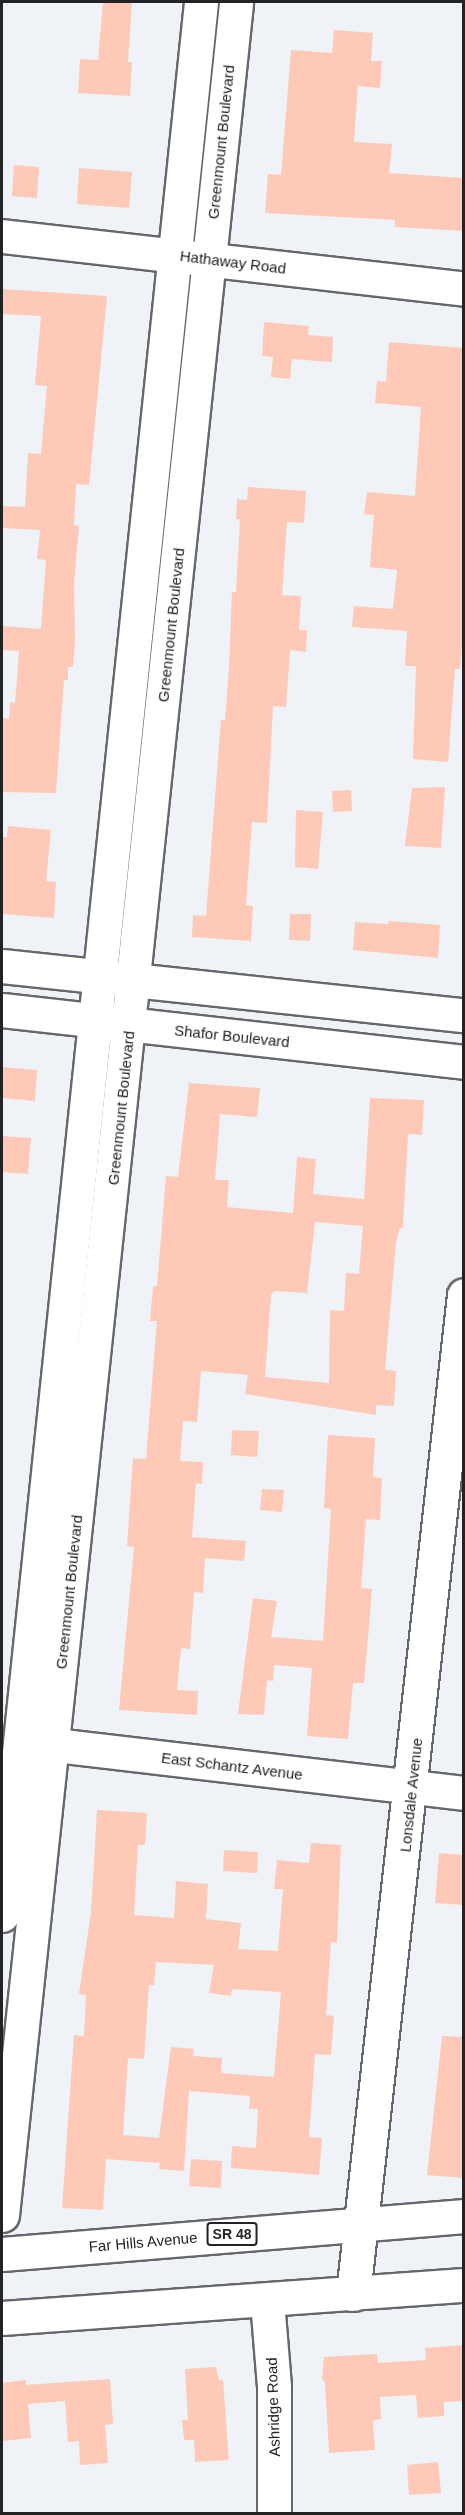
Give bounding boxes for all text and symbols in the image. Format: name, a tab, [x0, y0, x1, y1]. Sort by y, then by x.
street label: Greenmount Boulevard	[204, 64, 238, 220]
street label: Hathaway Road	[179, 247, 287, 277]
street label: Greenmount Boulevard	[154, 547, 188, 703]
street label: Shafor Boulevard	[173, 1021, 291, 1051]
street label: Greenmount Boulevard	[104, 1030, 138, 1186]
street label: Greenmount Boulevard	[52, 1514, 86, 1670]
street label: Lonsdale Avenue	[396, 1737, 426, 1853]
street label: East Schantz Avenue	[160, 1748, 304, 1784]
road number: SR 48	[206, 2223, 258, 2245]
street label: Far Hills Avenue	[88, 2228, 198, 2256]
street label: Ashridge Road	[262, 2357, 284, 2457]

